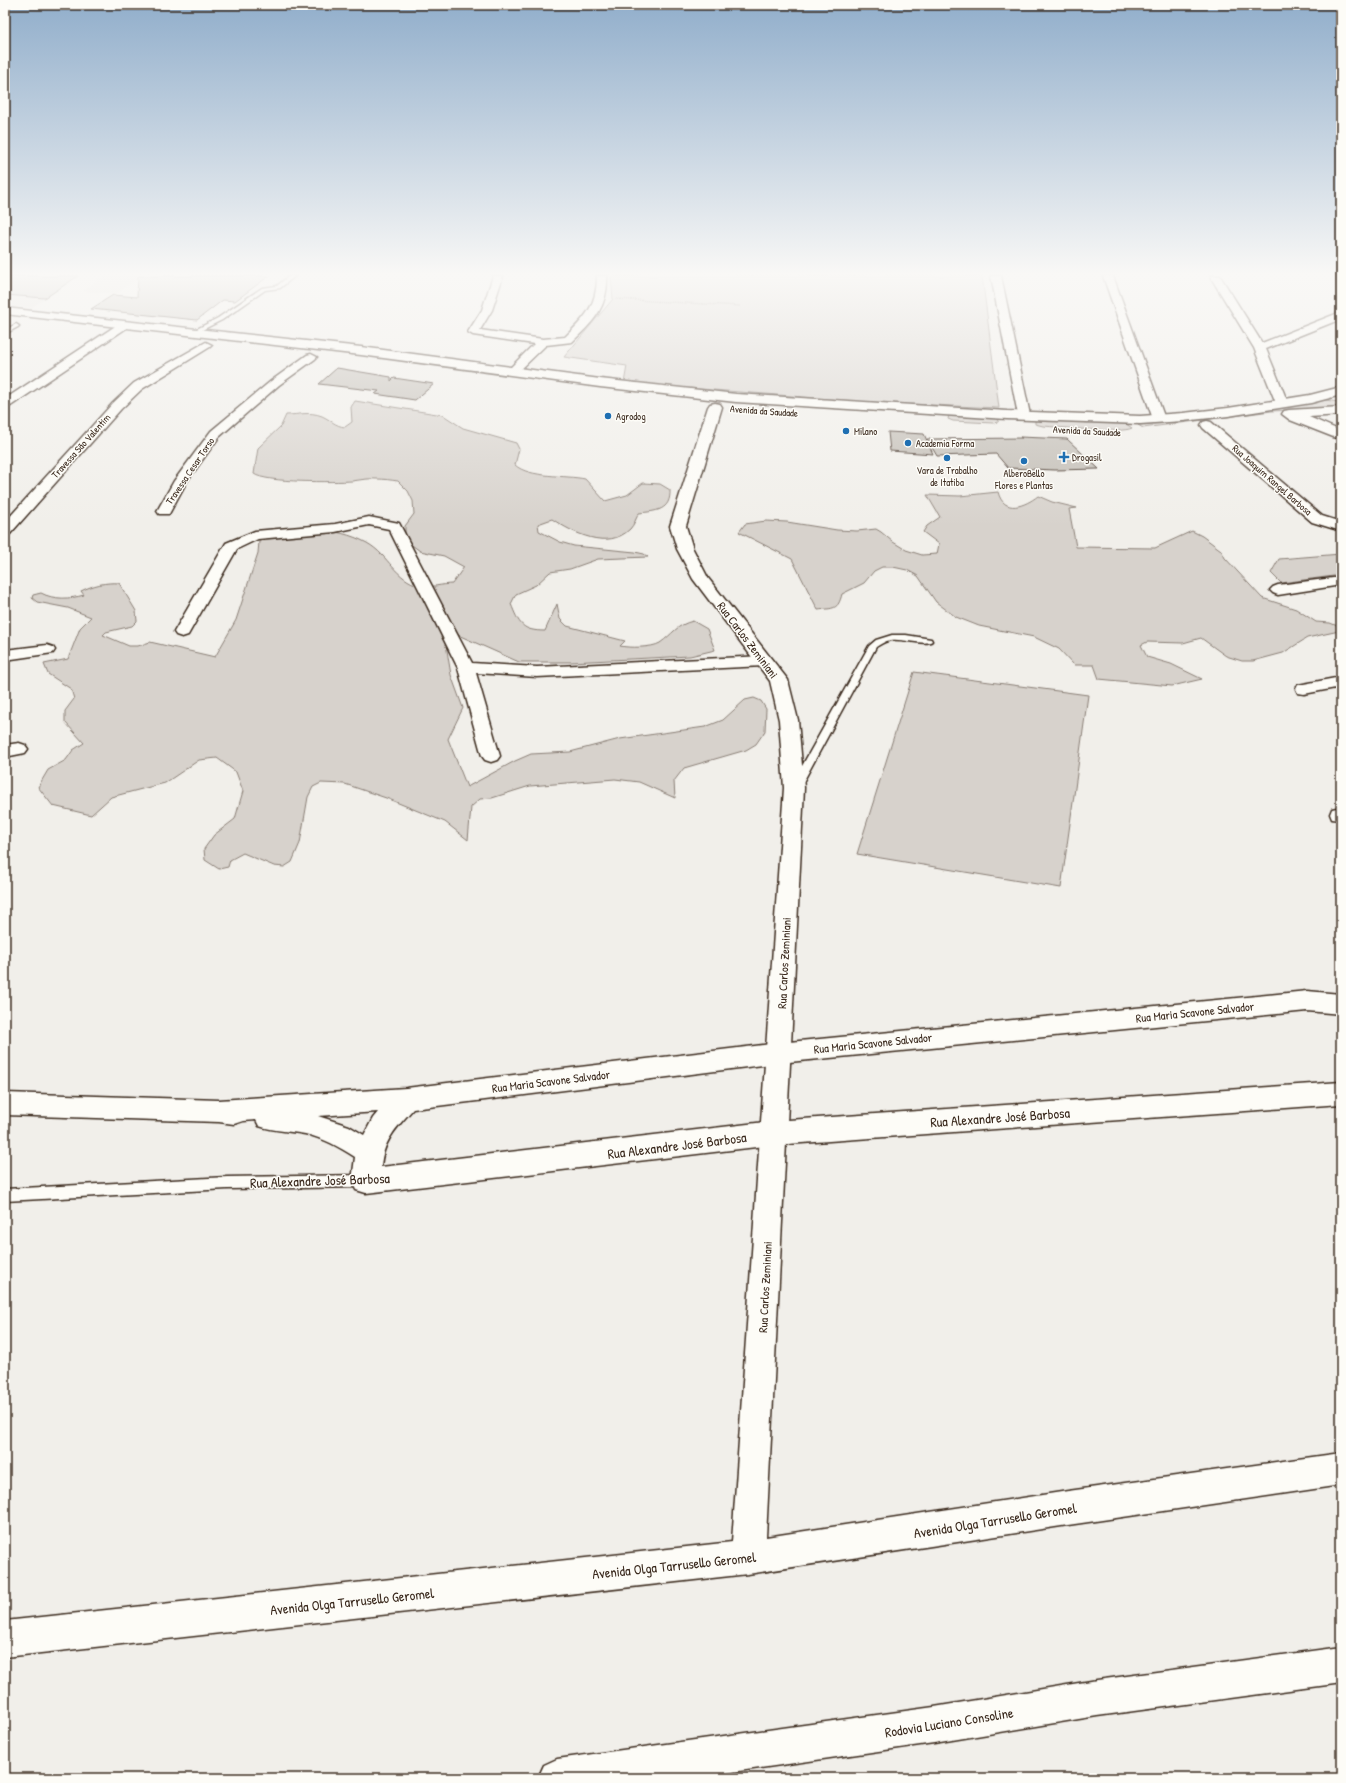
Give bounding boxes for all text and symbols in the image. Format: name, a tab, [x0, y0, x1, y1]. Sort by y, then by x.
street label: Avenida da Saudade	[730, 402, 798, 420]
place label: Agrodog	[616, 410, 646, 423]
street label: Travessa São Valentim	[49, 411, 114, 481]
marker: Agrodog	[603, 411, 613, 421]
street label: Avenida da Saudade	[1053, 423, 1121, 439]
place label: Milano	[854, 425, 877, 438]
marker: Milano	[841, 426, 851, 436]
street label: Travessa Cesar Torso	[163, 435, 217, 507]
place label: Academia Forma	[916, 437, 974, 450]
marker: Academia Forma	[903, 438, 913, 448]
street label: Rua Joaquim Rangel Barbosa	[1229, 442, 1315, 518]
place label: Drogasil	[1072, 451, 1102, 464]
marker: Drogasil	[1059, 452, 1069, 462]
marker: Vara de Trabalho de Itatiba	[942, 453, 952, 463]
marker: AlberoBello Flores e Plantas	[1019, 456, 1029, 466]
place label: Vara de Trabalho de Itatiba	[916, 464, 978, 489]
place label: AlberoBello Flores e Plantas	[994, 467, 1053, 492]
street label: Rua Carlos Zeminiani	[714, 598, 782, 682]
street label: Rua Carlos Zeminiani	[773, 917, 795, 1009]
street label: Rua Maria Scavone Salvador	[1135, 997, 1255, 1027]
street label: Rua Maria Scavone Salvador	[813, 1028, 933, 1058]
street label: Rua Maria Scavone Salvador	[491, 1065, 611, 1097]
street label: Rua Alexandre José Barbosa	[930, 1103, 1071, 1131]
street label: Rua Alexandre José Barbosa	[606, 1127, 748, 1163]
street label: Rua Alexandre José Barbosa	[250, 1168, 391, 1192]
street label: Rua Carlos Zeminiani	[754, 1241, 776, 1333]
street label: Avenida Olga Tarrusello Geromel	[912, 1498, 1078, 1543]
street label: Avenida Olga Tarrusello Geromel	[591, 1547, 757, 1584]
street label: Avenida Olga Tarrusello Geromel	[269, 1583, 435, 1620]
street label: Rodovia Luciano Consoline	[883, 1702, 1015, 1742]

